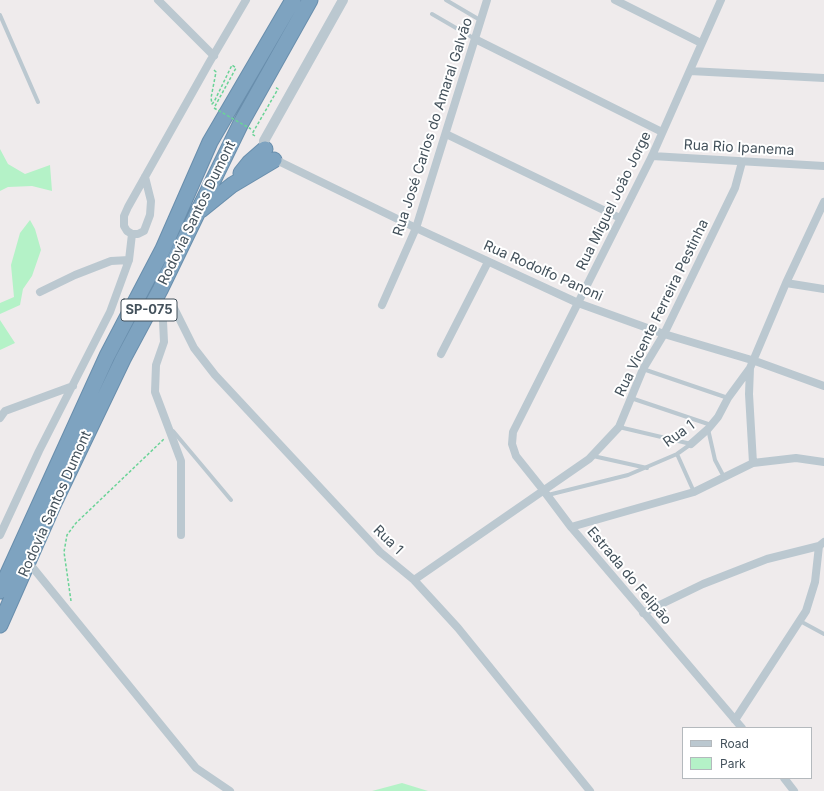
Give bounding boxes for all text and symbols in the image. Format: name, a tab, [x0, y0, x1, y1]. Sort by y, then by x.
street label: Rua José Carlos do Amaral Galvão	[390, 16, 476, 238]
street label: Rua Miguel João Jorge	[573, 129, 655, 273]
street label: Rua Rio Ipanema	[683, 137, 795, 159]
street label: Rodovia Santos Dumont	[155, 138, 239, 288]
street label: Rua Vicente Ferreira Pestinha	[612, 217, 712, 399]
street label: Rua Rodolfo Panoni	[481, 237, 605, 305]
road number: SP-075	[121, 299, 177, 321]
street label: Rua 1	[660, 417, 698, 451]
street label: Rodovia Santos Dumont	[15, 428, 95, 580]
street label: Rua 1	[370, 522, 406, 558]
street label: Estrada do Felipão	[583, 524, 675, 628]
legend	[682, 727, 812, 779]
text: Road	[720, 736, 749, 751]
text: Park	[720, 756, 746, 771]

